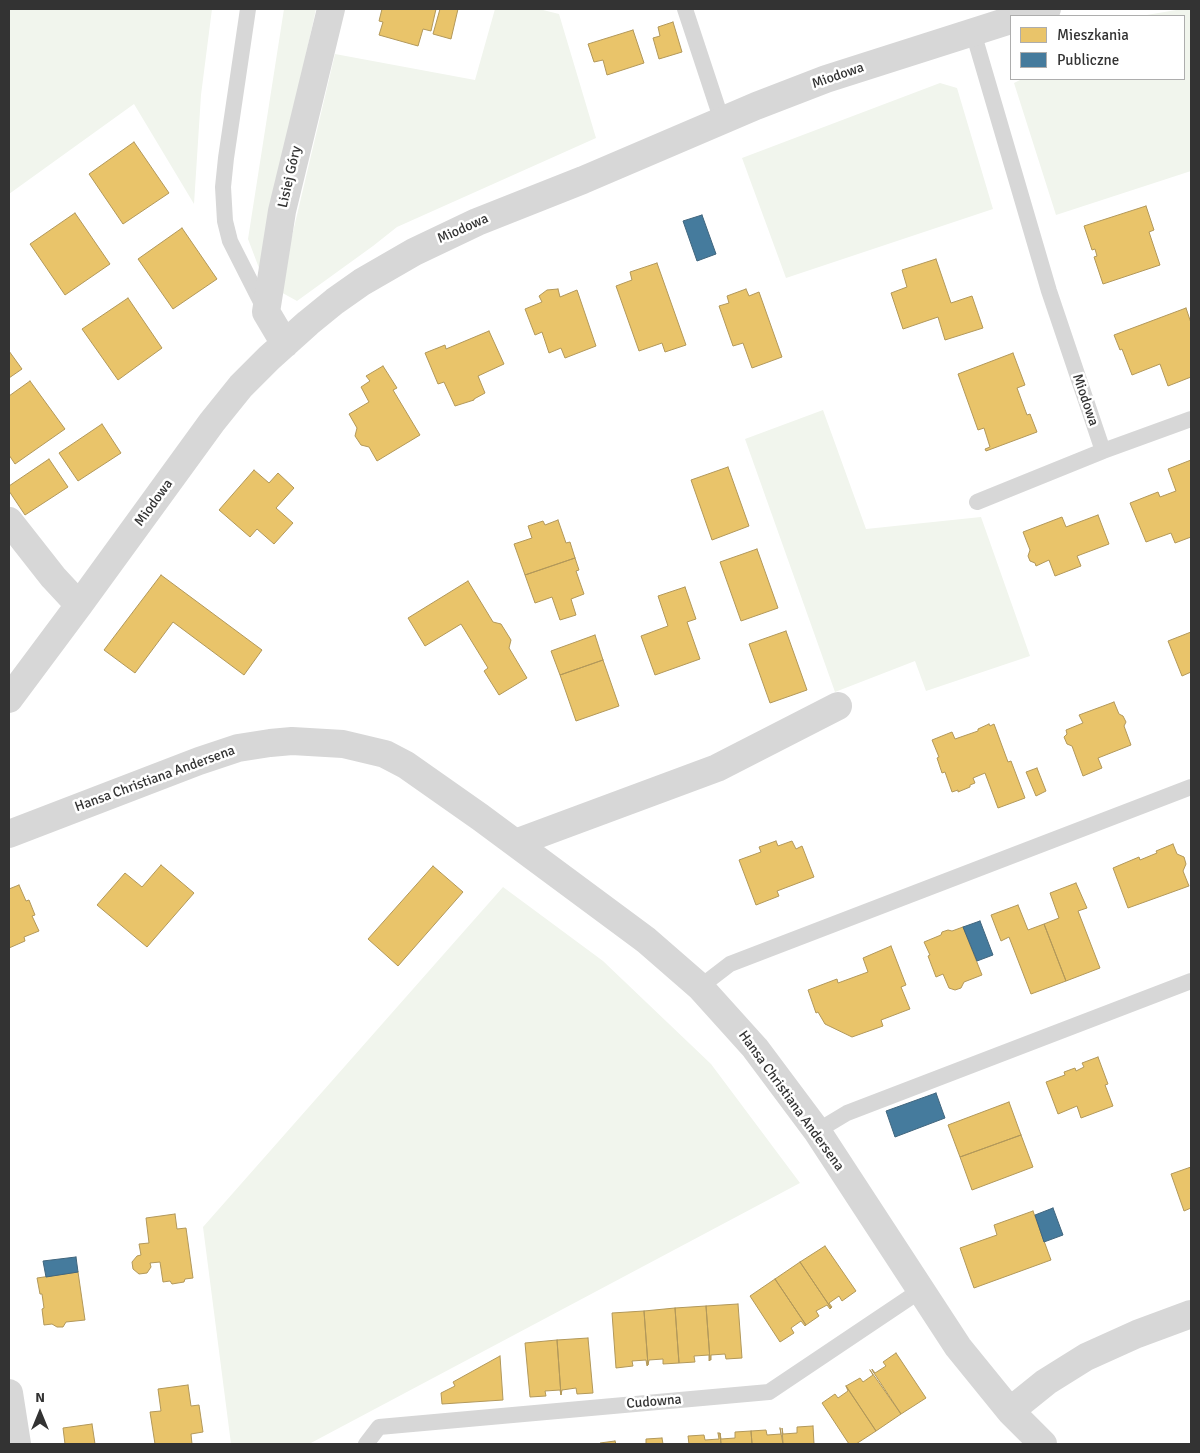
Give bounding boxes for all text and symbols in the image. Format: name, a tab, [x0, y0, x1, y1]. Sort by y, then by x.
legend	[1010, 15, 1185, 80]
text: Mieszkania	[1057, 26, 1129, 44]
text: Publiczne	[1057, 51, 1119, 69]
street label: Miodowa	[810, 59, 866, 93]
street label: Lisiej Góry	[275, 144, 305, 210]
street label: Miodowa	[435, 210, 491, 248]
street label: Miodowa	[1068, 372, 1102, 428]
street label: Miodowa	[131, 476, 177, 530]
street label: Hansa Christiana Andersena	[73, 742, 237, 816]
street label: Hansa Christiana Andersena	[734, 1028, 848, 1174]
north arrow	[15, 1388, 65, 1438]
text: N	[35, 1389, 45, 1406]
street label: Cudowna	[626, 1391, 682, 1413]

